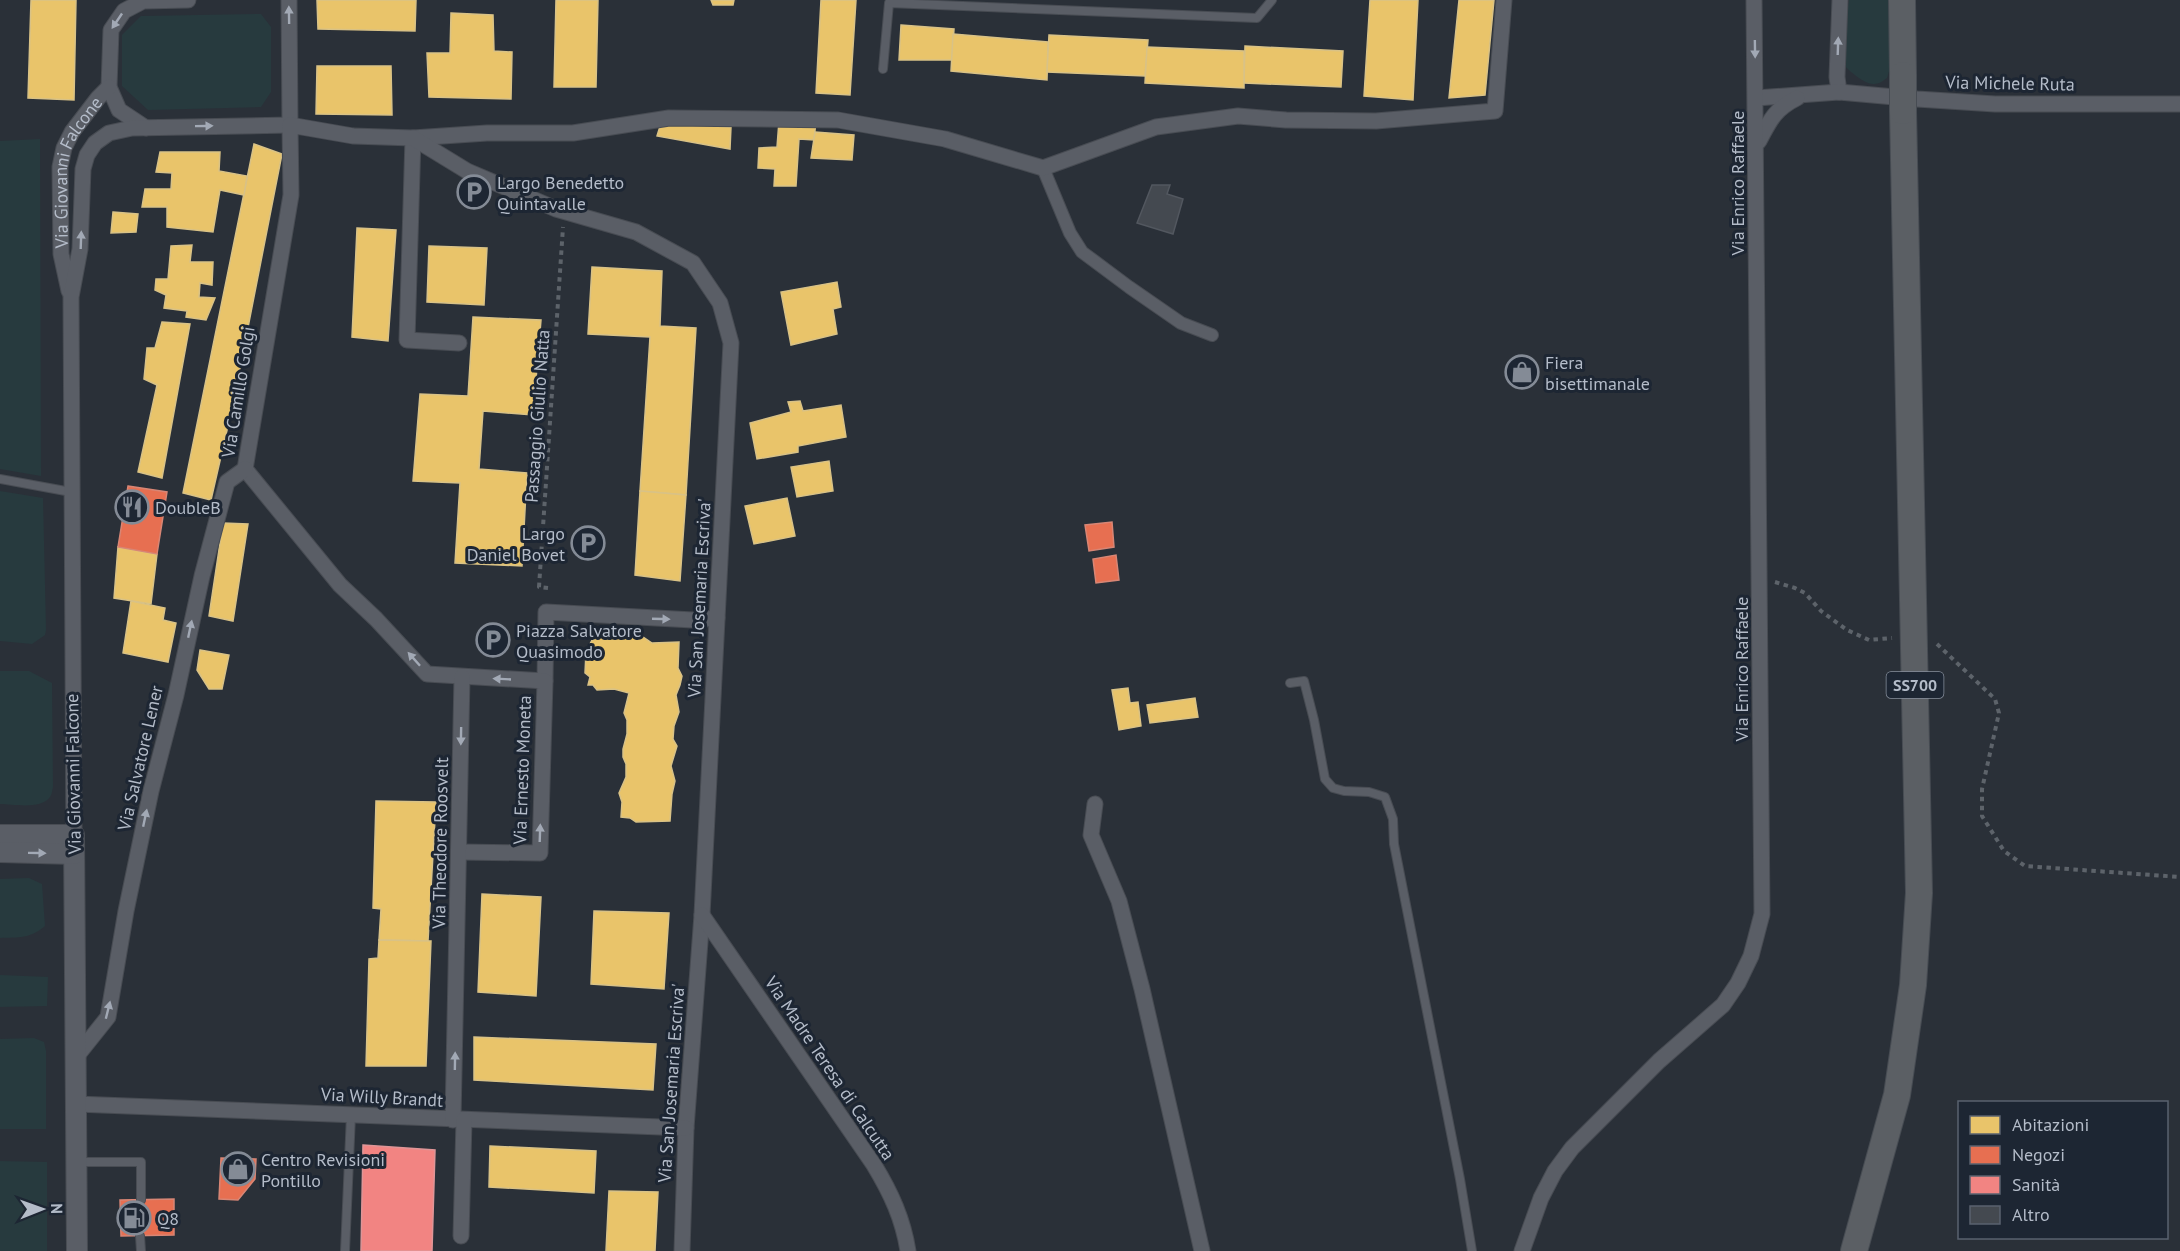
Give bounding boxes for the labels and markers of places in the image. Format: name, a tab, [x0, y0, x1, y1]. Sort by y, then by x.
place label: Largo Benedetto Quintavalle	[497, 171, 624, 215]
parking icon: Largo Benedetto Quintavalle	[456, 174, 492, 210]
place label: Fiera bisettimanale	[1545, 351, 1650, 395]
shop icon: Fiera bisettimanale	[1504, 354, 1540, 390]
restaurant icon: DoubleB	[114, 489, 150, 525]
place label: DoubleB	[155, 496, 221, 519]
place label: Largo Daniel Bovet	[467, 522, 565, 566]
parking icon: Largo Daniel Bovet	[570, 525, 606, 561]
place label: Piazza Salvatore Quasimodo	[516, 619, 642, 663]
parking icon: Piazza Salvatore Quasimodo	[475, 622, 511, 658]
place label: Centro Revisioni Pontillo	[261, 1148, 385, 1192]
shop icon: Centro Revisioni Pontillo	[220, 1151, 256, 1187]
fuel station icon: Q8	[116, 1200, 152, 1236]
place label: Q8	[157, 1207, 179, 1230]

